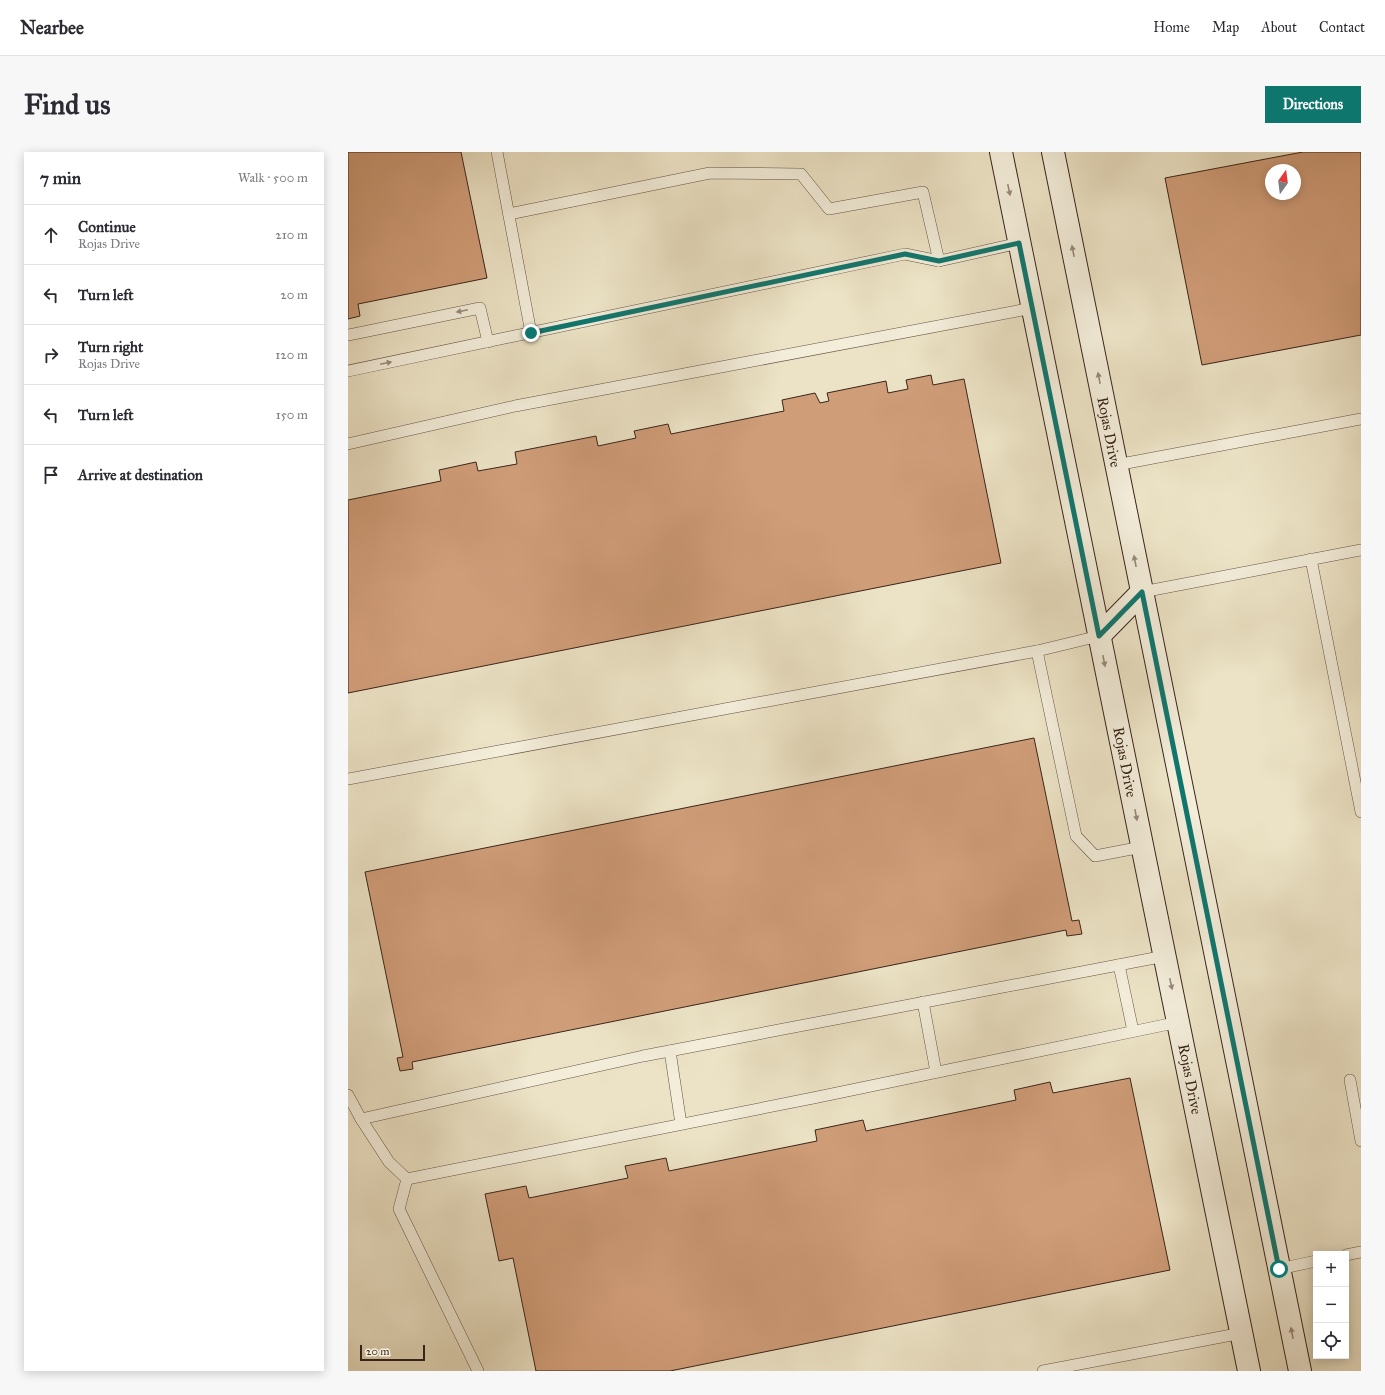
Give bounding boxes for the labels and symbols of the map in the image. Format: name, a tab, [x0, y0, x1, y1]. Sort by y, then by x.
north arrow	[1265, 164, 1301, 200]
one-way arrow	[1006, 184, 1012, 196]
one-way arrow	[1069, 245, 1075, 257]
one-way arrow	[456, 309, 468, 315]
route end	[522, 324, 540, 342]
one-way arrow	[380, 360, 392, 366]
one-way arrow	[1095, 372, 1101, 384]
street label: Rojas Drive	[1093, 395, 1125, 469]
one-way arrow	[1132, 554, 1138, 567]
one-way arrow	[1102, 654, 1108, 667]
street label: Rojas Drive	[1109, 725, 1141, 799]
one-way arrow	[1133, 809, 1139, 822]
one-way arrow	[1168, 978, 1174, 990]
street label: Rojas Drive	[1174, 1042, 1206, 1116]
route start	[1270, 1260, 1288, 1278]
one-way arrow	[1289, 1327, 1295, 1339]
scale bar	[360, 1343, 425, 1362]

